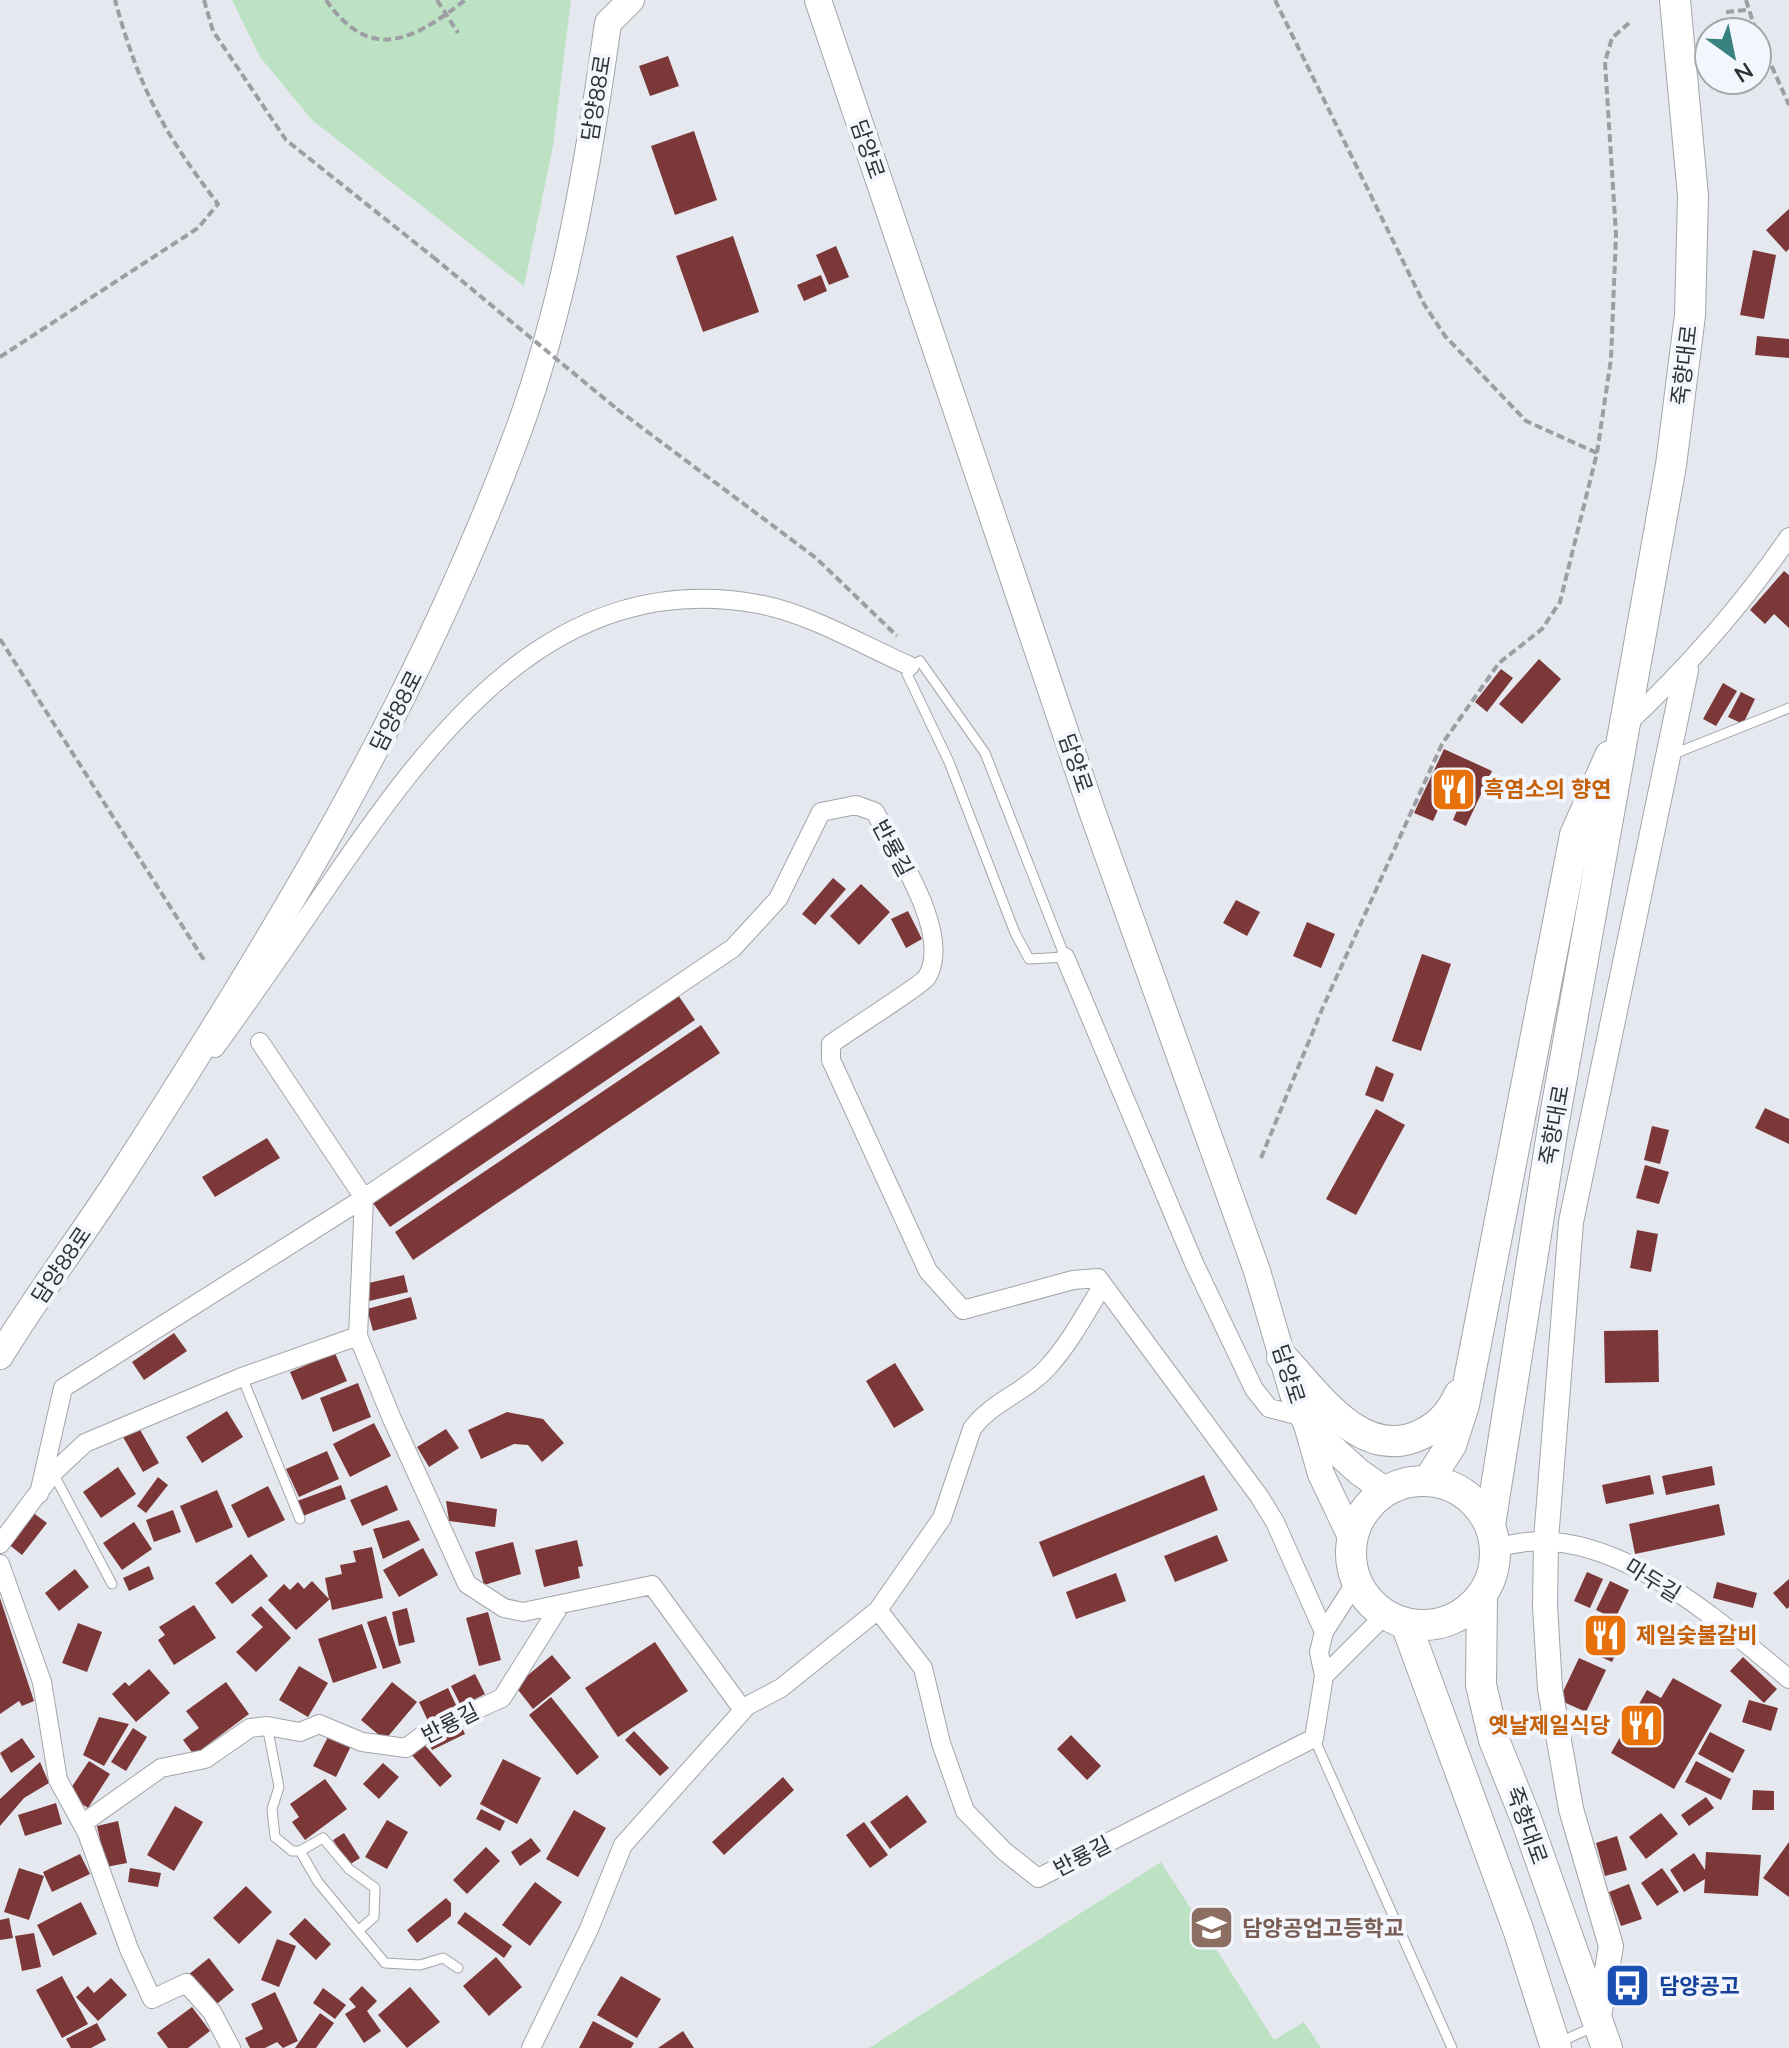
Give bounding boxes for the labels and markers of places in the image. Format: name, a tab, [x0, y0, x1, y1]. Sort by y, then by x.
restaurant icon: 흑염소의 향연	[1429, 765, 1477, 813]
place label: 흑염소의 향연	[1484, 775, 1611, 803]
restaurant icon: 제일숯불갈비	[1581, 1611, 1629, 1659]
place label: 제일숯불갈비	[1636, 1621, 1757, 1649]
restaurant icon: 옛날제일식당	[1617, 1701, 1665, 1749]
place label: 옛날제일식당	[1489, 1711, 1610, 1739]
school or university icon: 담양공업고등학교	[1187, 1904, 1235, 1952]
place label: 담양공업고등학교	[1242, 1914, 1404, 1942]
bus stop icon: 담양공고	[1604, 1962, 1652, 2010]
place label: 담양공고	[1659, 1972, 1740, 2000]

